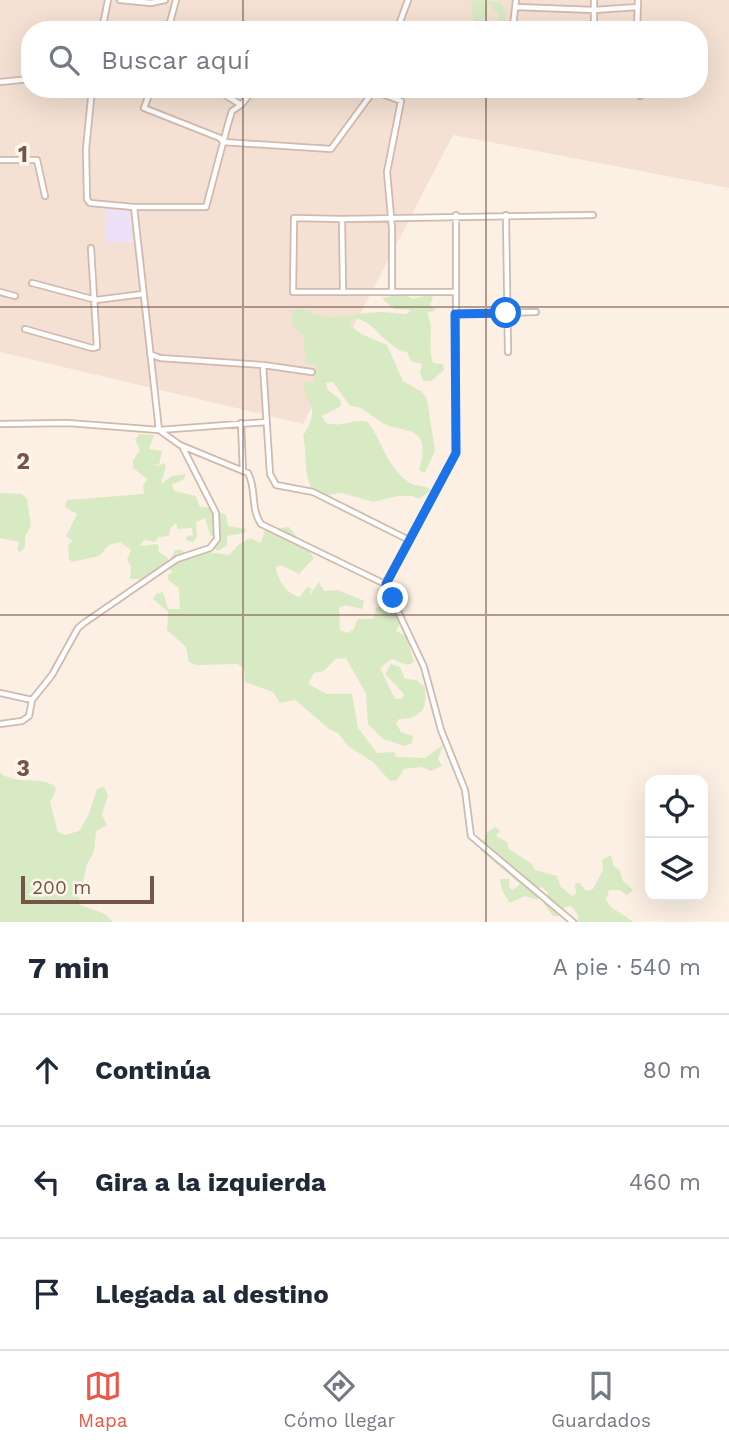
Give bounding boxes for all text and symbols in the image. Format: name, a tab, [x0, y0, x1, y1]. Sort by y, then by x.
search box	[21, 21, 708, 98]
icon: search	[45, 41, 83, 79]
text: Buscar aquí	[101, 45, 250, 75]
text: 1	[18, 141, 28, 168]
route start	[490, 297, 521, 328]
text: 2	[16, 448, 30, 475]
route end	[377, 582, 408, 613]
text: 3	[16, 755, 30, 782]
map controls	[645, 775, 708, 901]
button: locate	[645, 775, 708, 838]
button: layers	[645, 838, 708, 901]
scale bar	[21, 873, 154, 905]
text: 200 m	[32, 876, 91, 899]
text: 7 min	[28, 950, 110, 985]
text: A pie · 540 m	[553, 954, 701, 981]
icon: ahead	[28, 1051, 66, 1089]
text: Continúa	[95, 1055, 211, 1085]
text: 80 m	[643, 1057, 701, 1084]
icon: left	[28, 1163, 66, 1201]
text: Gira a la izquierda	[95, 1167, 326, 1197]
text: 460 m	[629, 1169, 701, 1196]
icon: arrive	[28, 1275, 66, 1313]
text: Llegada al destino	[95, 1279, 329, 1309]
tab: Mapa	[78, 1367, 128, 1432]
tab: Cómo llegar	[284, 1367, 395, 1432]
tab: Guardados	[551, 1367, 651, 1432]

